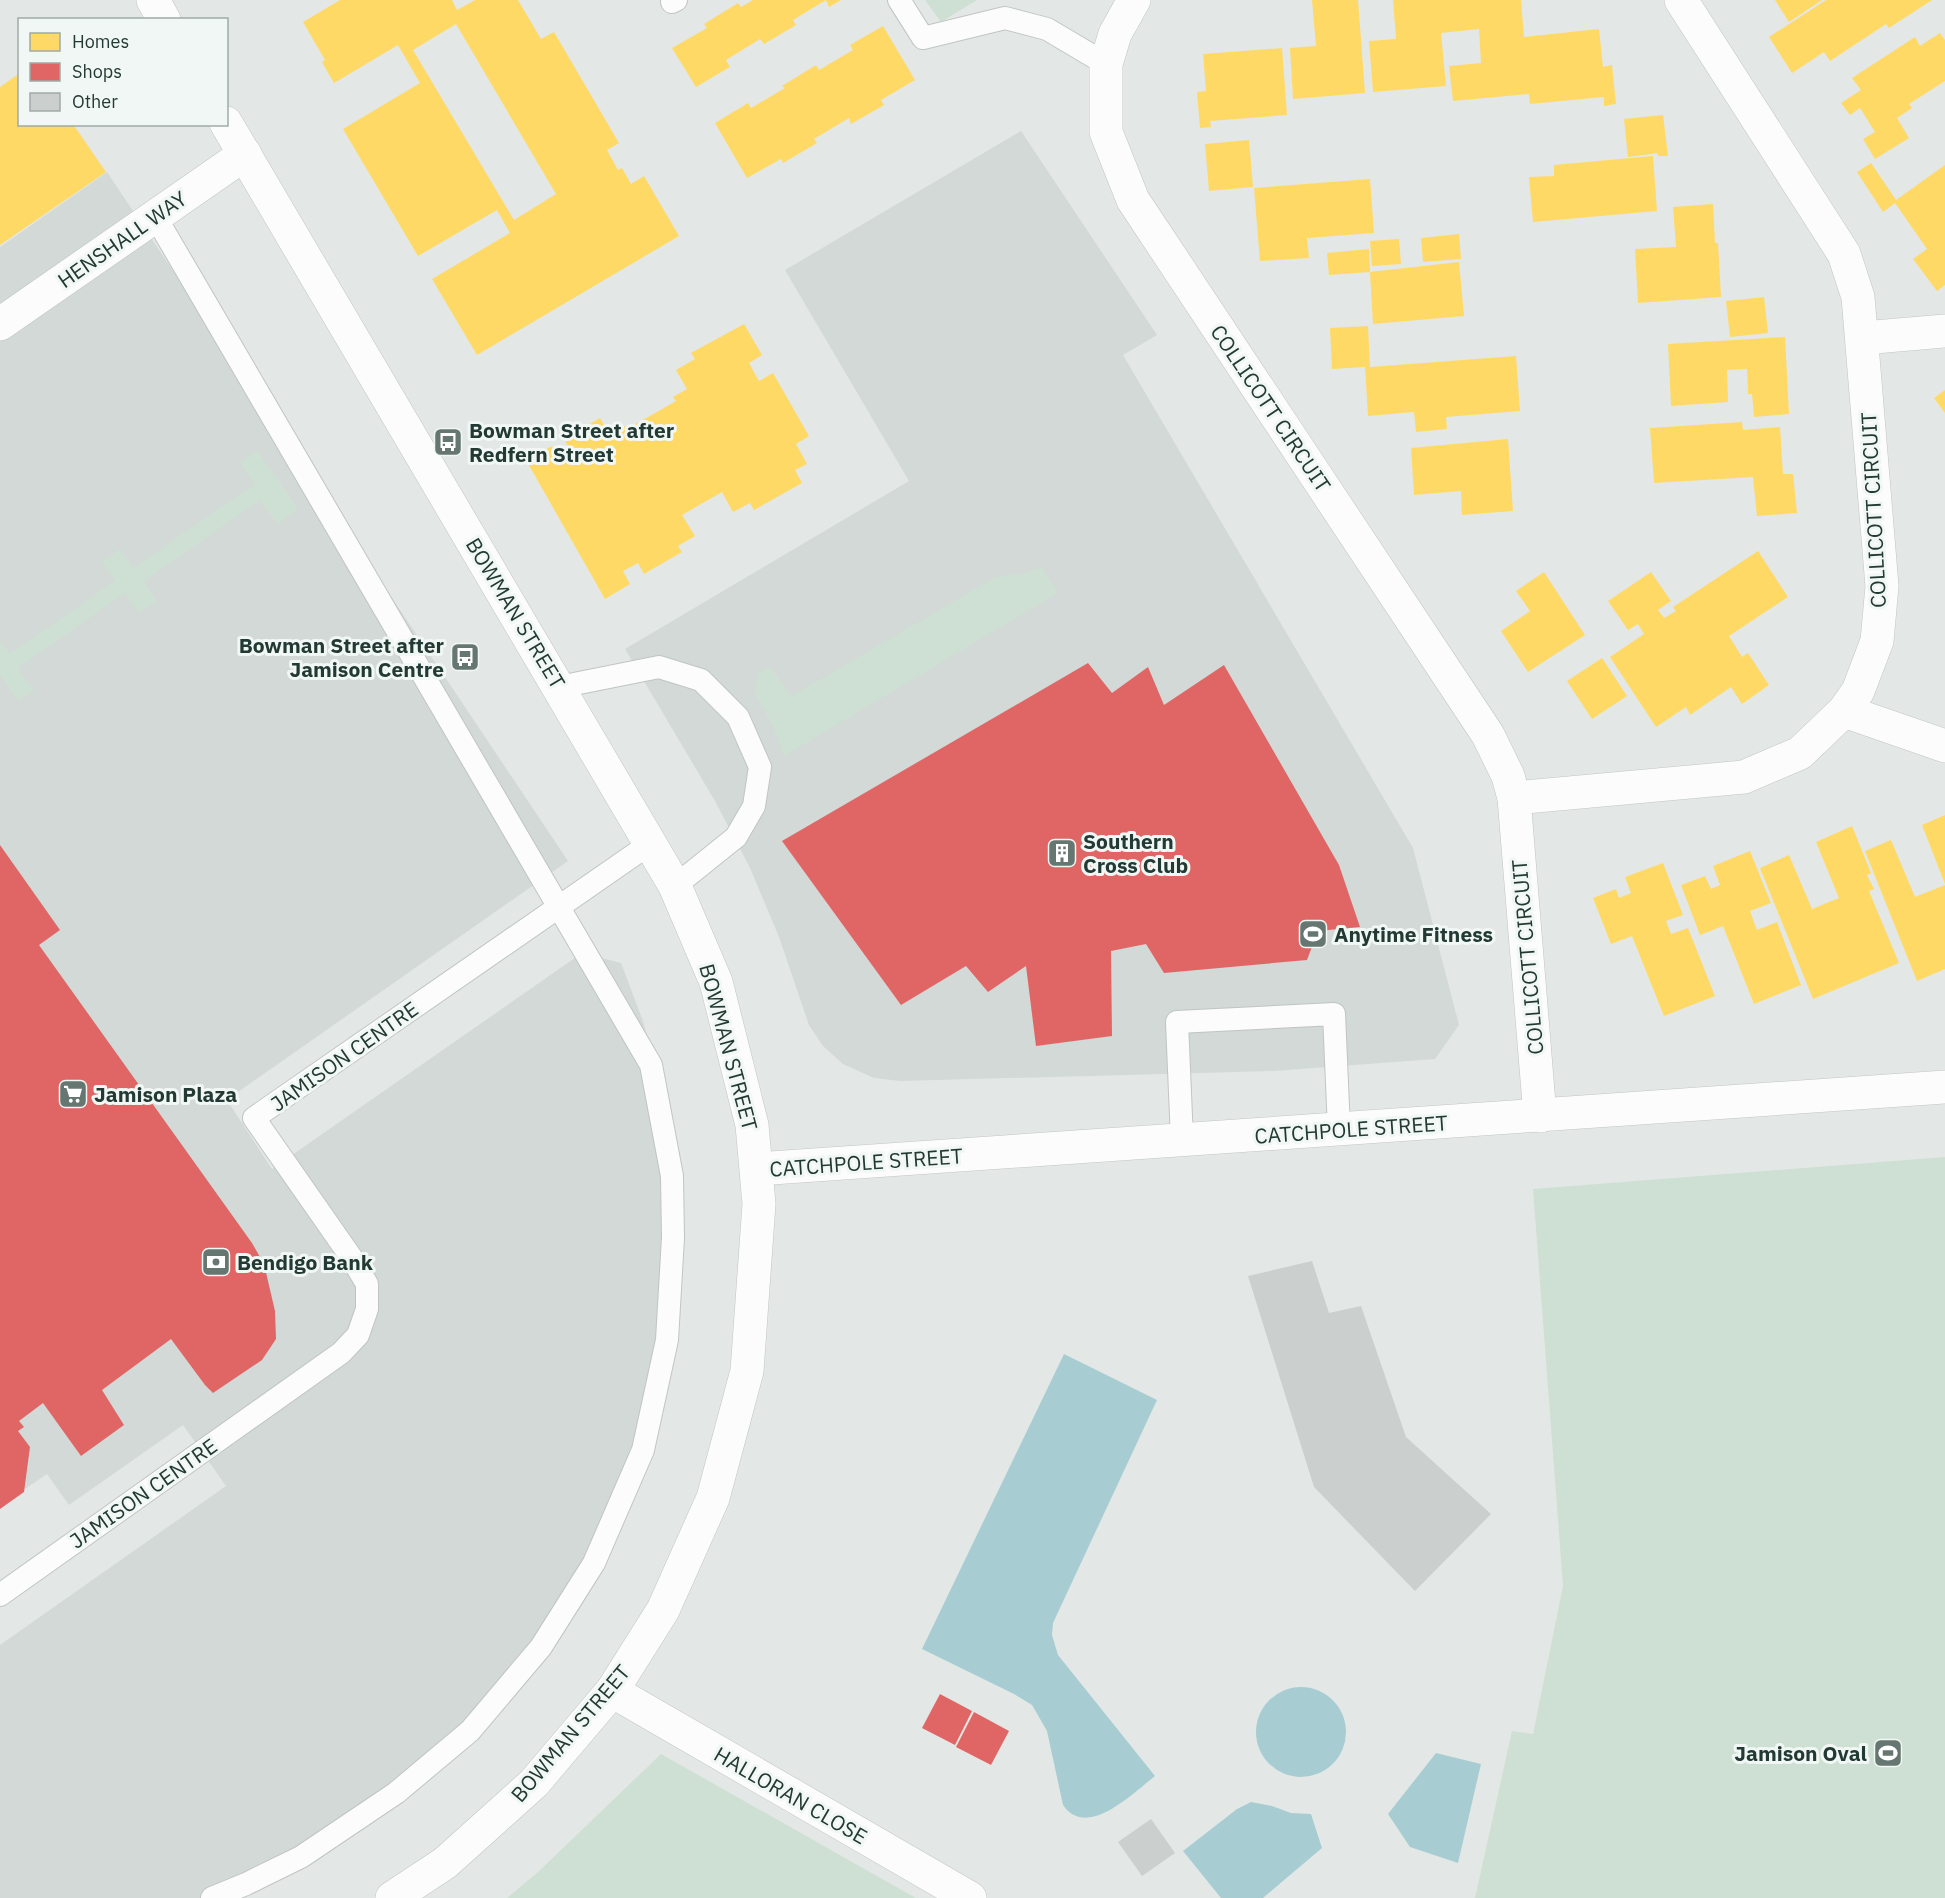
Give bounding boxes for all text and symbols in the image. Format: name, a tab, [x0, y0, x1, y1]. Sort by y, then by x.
legend	[18, 18, 228, 126]
text: Homes	[72, 30, 129, 53]
text: Shops	[72, 60, 122, 83]
text: Other	[72, 90, 118, 113]
street label: HENSHALL WAY	[52, 184, 193, 294]
street label: COLLICOTT CIRCUIT	[1205, 319, 1337, 497]
street label: COLLICOTT CIRCUIT	[1854, 411, 1892, 609]
place label: Bowman Street after Redfern Street	[469, 416, 675, 468]
bus stop icon: Bowman Street after Redfern Street	[432, 426, 464, 458]
street label: BOWMAN STREET	[460, 532, 572, 694]
place label: Bowman Street after Jamison Centre	[239, 631, 445, 683]
bus stop icon: Bowman Street after Jamison Centre	[449, 641, 481, 673]
place label: Southern Cross Club	[1083, 827, 1188, 879]
building icon: Southern Cross Club	[1046, 837, 1078, 869]
street label: COLLICOTT CIRCUIT	[1505, 858, 1549, 1056]
sports icon: Anytime Fitness	[1297, 918, 1329, 950]
place label: Anytime Fitness	[1334, 920, 1493, 948]
street label: BOWMAN STREET	[693, 961, 765, 1133]
street label: JAMISON CENTRE	[265, 995, 423, 1117]
supermarket icon: Jamison Plaza	[57, 1078, 89, 1110]
place label: Jamison Plaza	[94, 1080, 237, 1108]
street label: CATCHPOLE STREET	[1253, 1108, 1449, 1150]
street label: CATCHPOLE STREET	[768, 1141, 964, 1183]
bank icon: Bendigo Bank	[200, 1246, 232, 1278]
place label: Bendigo Bank	[237, 1248, 374, 1276]
street label: JAMISON CENTRE	[64, 1432, 222, 1554]
street label: BOWMAN STREET	[504, 1658, 636, 1808]
sports icon: Jamison Oval	[1872, 1737, 1904, 1769]
place label: Jamison Oval	[1734, 1739, 1867, 1767]
street label: HALLORAN CLOSE	[709, 1740, 873, 1850]

